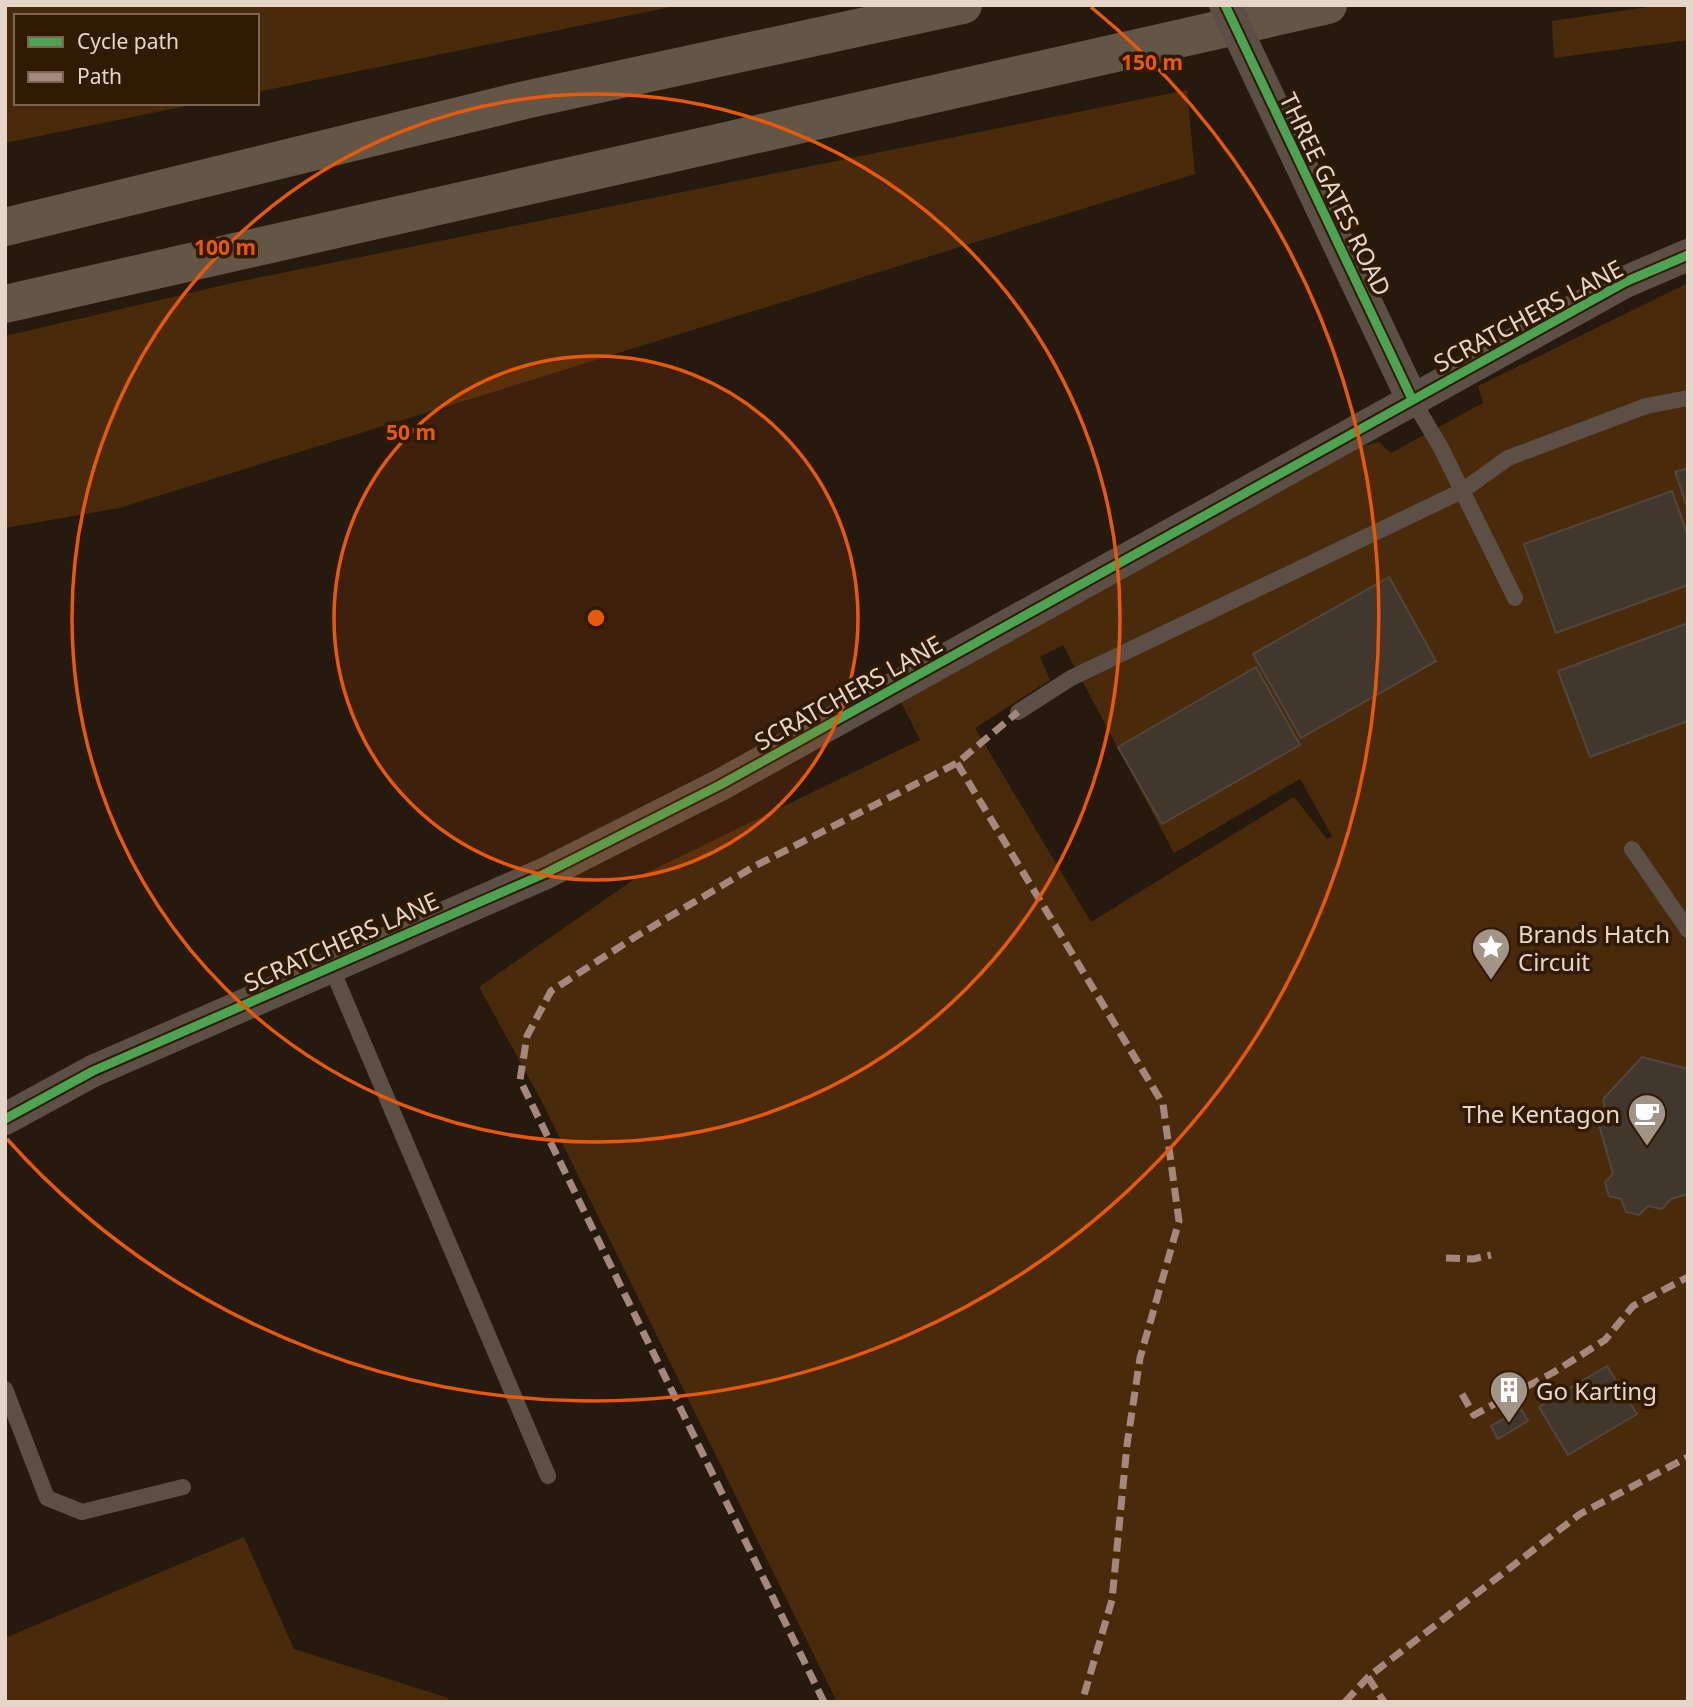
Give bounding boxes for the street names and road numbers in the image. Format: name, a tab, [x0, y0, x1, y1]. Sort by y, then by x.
street label: THREE GATES ROAD	[1272, 87, 1400, 301]
street label: SCRATCHERS LANE	[1428, 251, 1628, 379]
street label: SCRATCHERS LANE	[748, 627, 948, 757]
street label: SCRATCHERS LANE	[238, 883, 444, 999]

